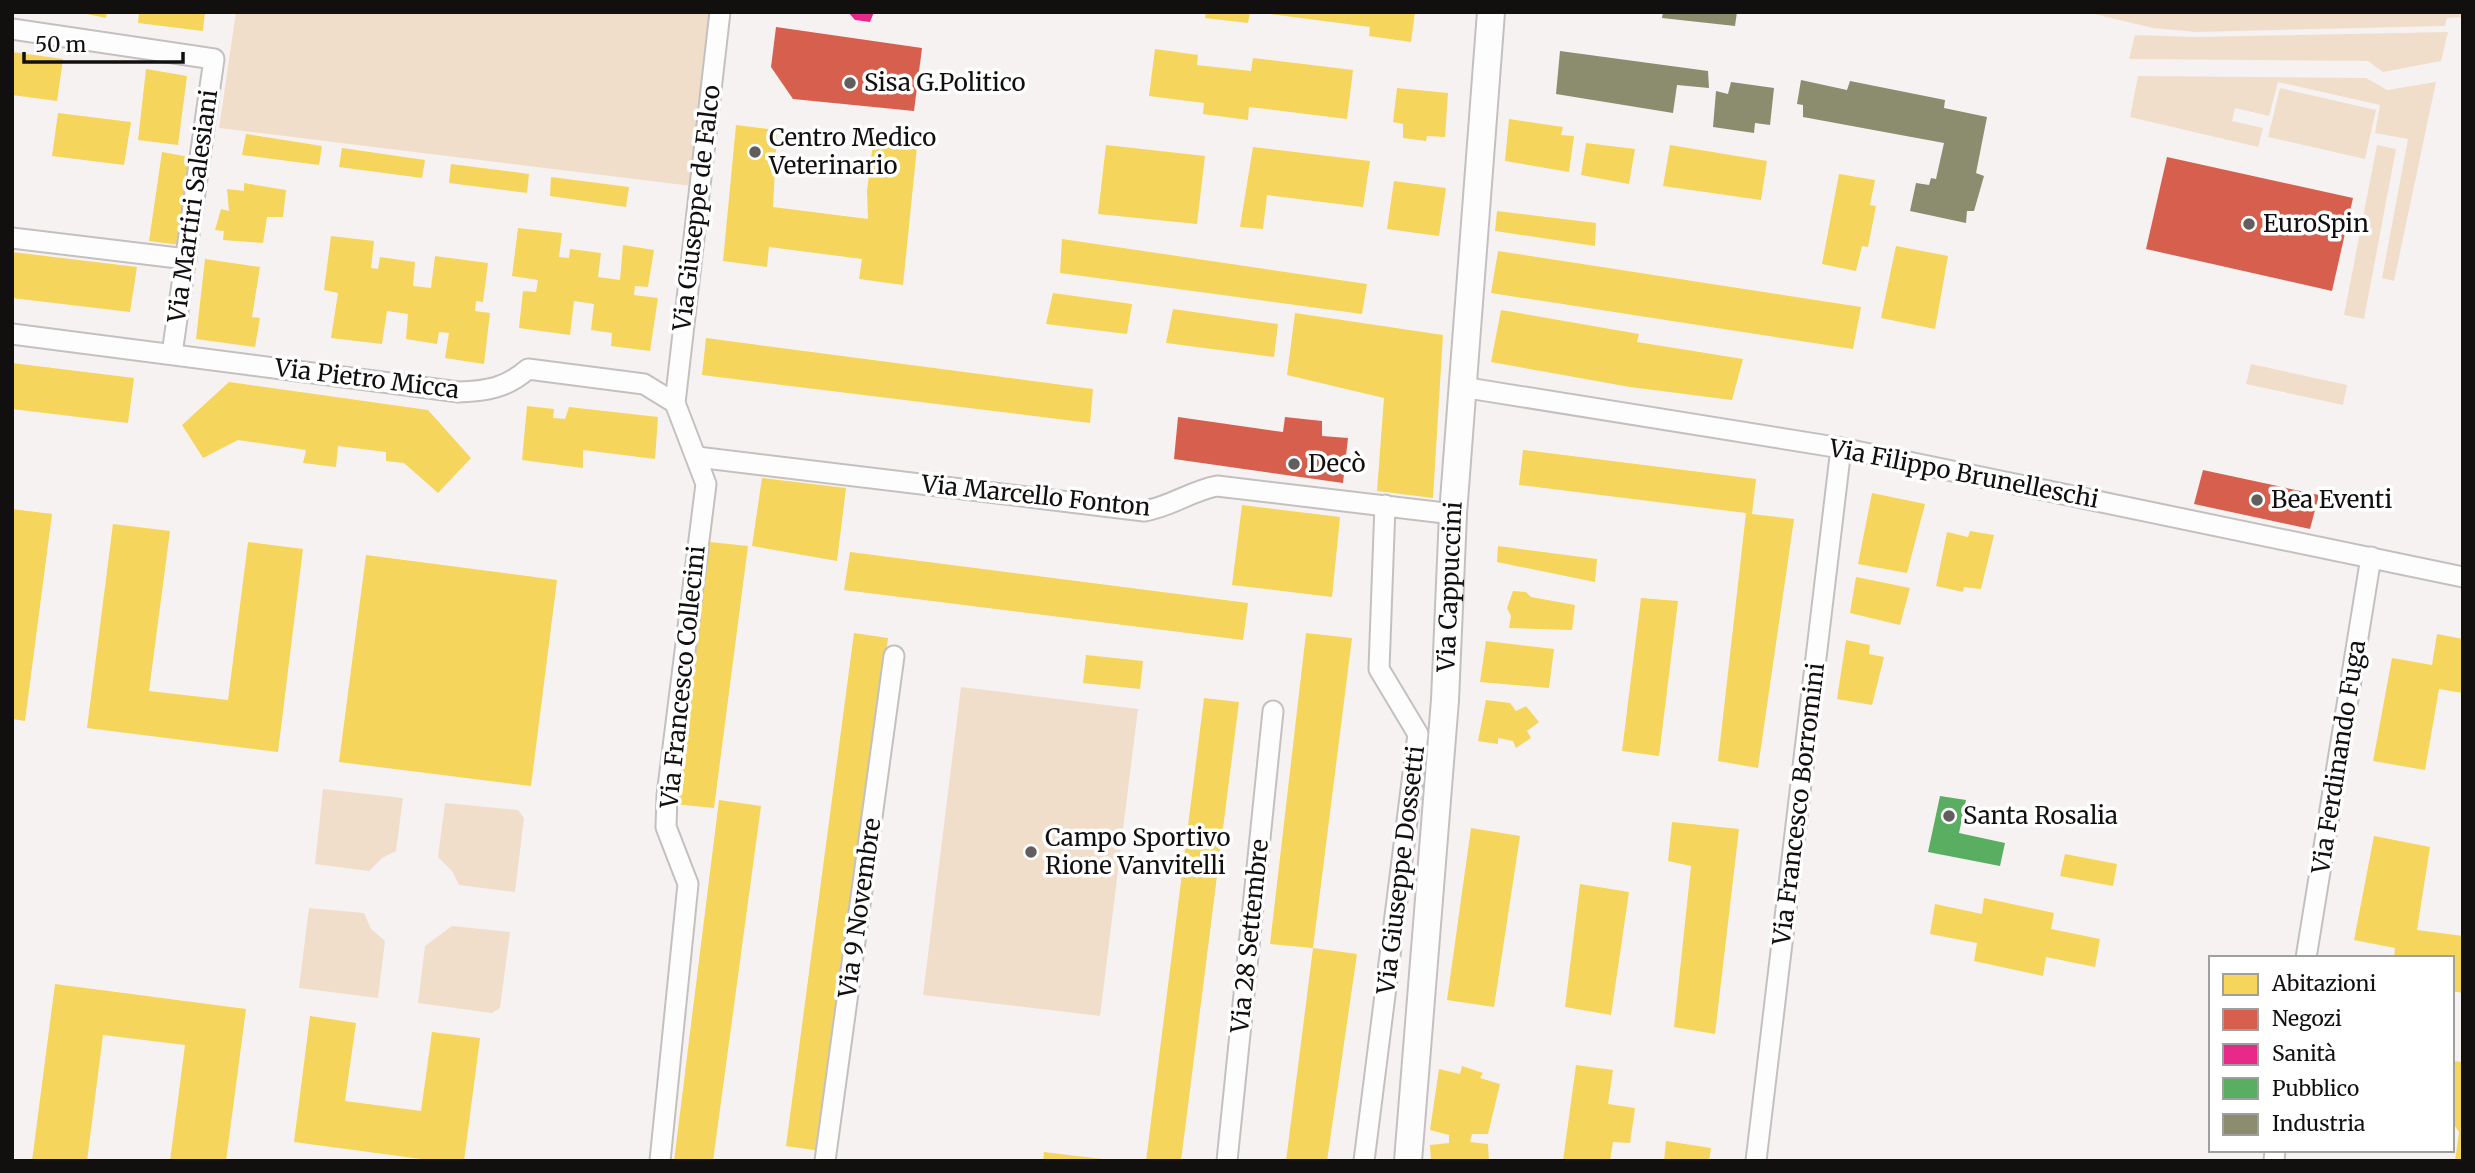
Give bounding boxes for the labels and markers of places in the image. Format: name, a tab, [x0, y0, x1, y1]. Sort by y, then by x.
place label: Sisa G.Politico	[864, 67, 1026, 98]
marker: Sisa G.Politico	[842, 75, 858, 91]
place label: Centro Medico Veterinario	[768, 122, 936, 181]
marker: Centro Medico Veterinario	[747, 144, 763, 160]
place label: EuroSpin	[2263, 208, 2369, 239]
marker: EuroSpin	[2241, 216, 2257, 232]
place label: Decò	[1308, 448, 1365, 479]
marker: Decò	[1286, 456, 1302, 472]
place label: Bea Eventi	[2271, 484, 2392, 515]
marker: Bea Eventi	[2249, 492, 2265, 508]
place label: Santa Rosalia	[1963, 800, 2118, 831]
marker: Santa Rosalia	[1941, 808, 1957, 824]
place label: Campo Sportivo Rione Vanvitelli	[1045, 822, 1231, 881]
marker: Campo Sportivo Rione Vanvitelli	[1023, 844, 1039, 860]

